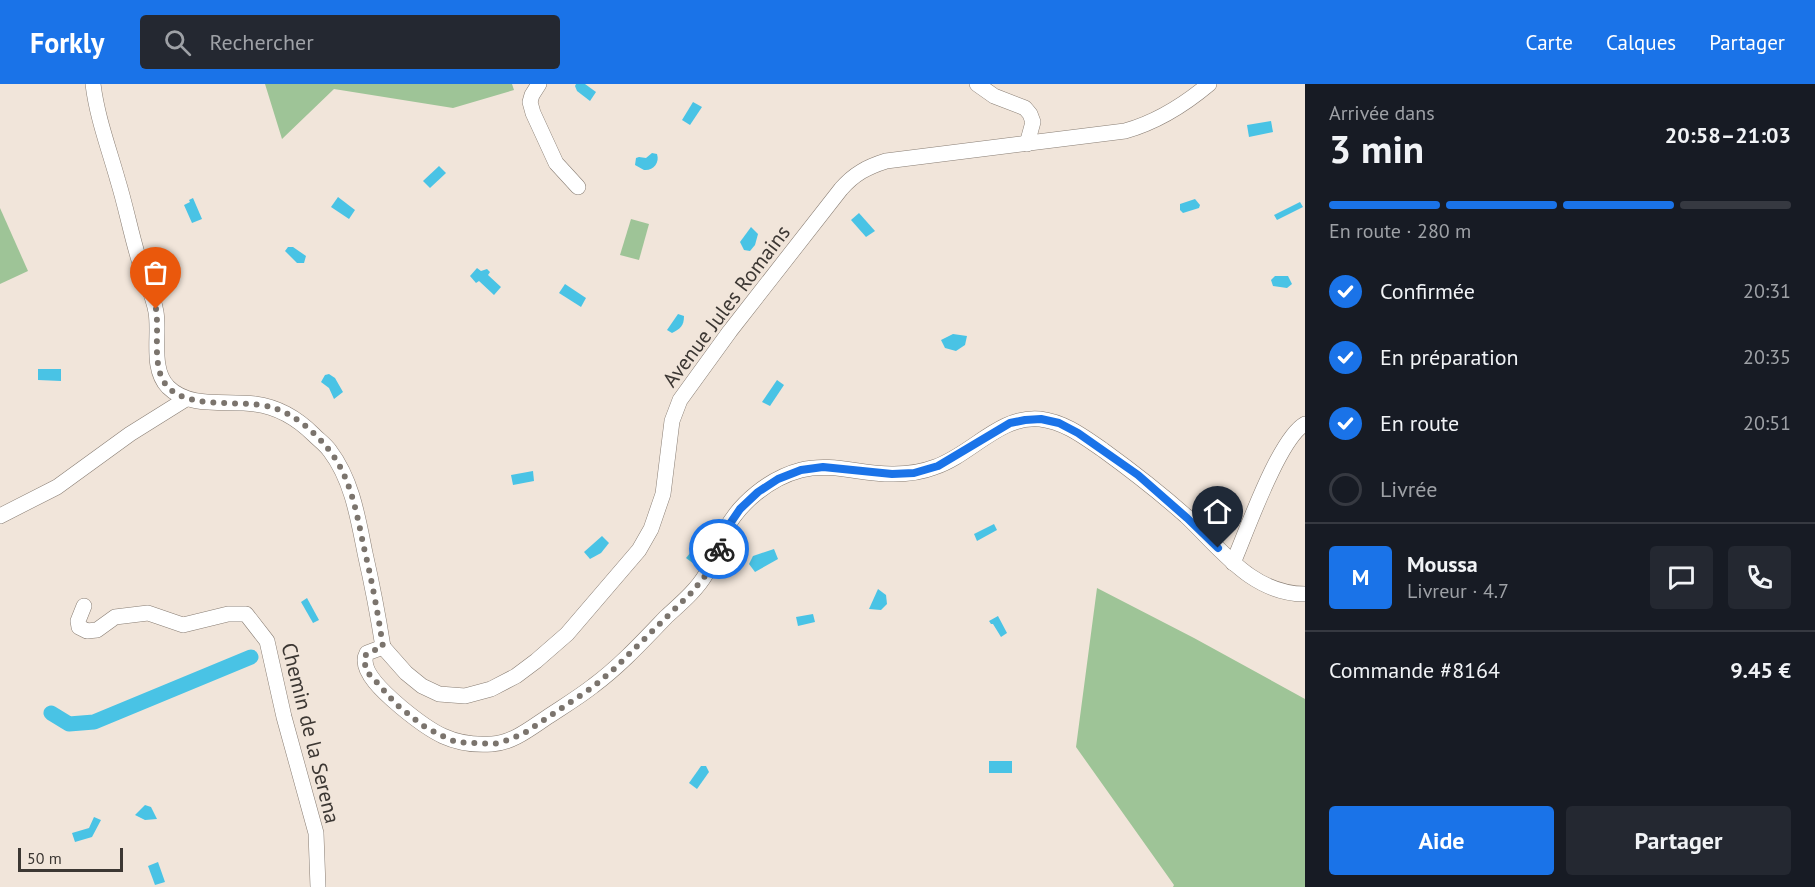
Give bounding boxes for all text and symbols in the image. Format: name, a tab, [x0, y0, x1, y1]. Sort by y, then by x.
search box	[140, 15, 560, 69]
text: Forkly	[30, 24, 104, 61]
icon: search	[161, 26, 194, 59]
text: Rechercher	[209, 28, 314, 56]
text: Carte	[1526, 29, 1573, 56]
text: Calques	[1606, 29, 1676, 56]
text: Partager	[1709, 29, 1785, 56]
text: Arrivée dans	[1329, 100, 1435, 126]
text: 20:58–21:03	[1665, 121, 1791, 149]
text: 3 min	[1329, 123, 1424, 174]
text: En route · 280 m	[1329, 218, 1471, 244]
street label: Avenue Jules Romains	[656, 220, 796, 392]
pin	[130, 247, 181, 309]
icon: bag	[139, 256, 172, 289]
icon: check	[1329, 275, 1362, 308]
text: Confirmée	[1380, 277, 1475, 305]
text: 20:31	[1743, 278, 1791, 304]
icon: check	[1329, 341, 1362, 374]
text: En préparation	[1380, 343, 1519, 371]
text: 20:35	[1743, 344, 1791, 370]
icon: check	[1329, 407, 1362, 440]
text: En route	[1380, 409, 1459, 437]
text: 20:51	[1743, 410, 1791, 436]
text: Livrée	[1380, 475, 1437, 503]
pin	[1192, 486, 1243, 548]
icon: home	[1201, 495, 1234, 528]
courier	[689, 519, 749, 579]
icon: bike	[703, 533, 736, 566]
button: chat	[1650, 546, 1713, 609]
button: phone	[1728, 546, 1791, 609]
text: Moussa	[1407, 550, 1478, 578]
text: M	[1352, 563, 1369, 591]
text: Livreur · 4.7	[1407, 578, 1509, 604]
street label: Chemin de la Serena	[276, 640, 346, 826]
text: Commande #8164	[1329, 656, 1500, 684]
text: 9.45 €	[1730, 656, 1791, 684]
button: Aide	[1329, 806, 1554, 875]
button: Partager	[1566, 806, 1791, 875]
scale bar	[18, 845, 123, 872]
text: 50 m	[27, 848, 62, 868]

